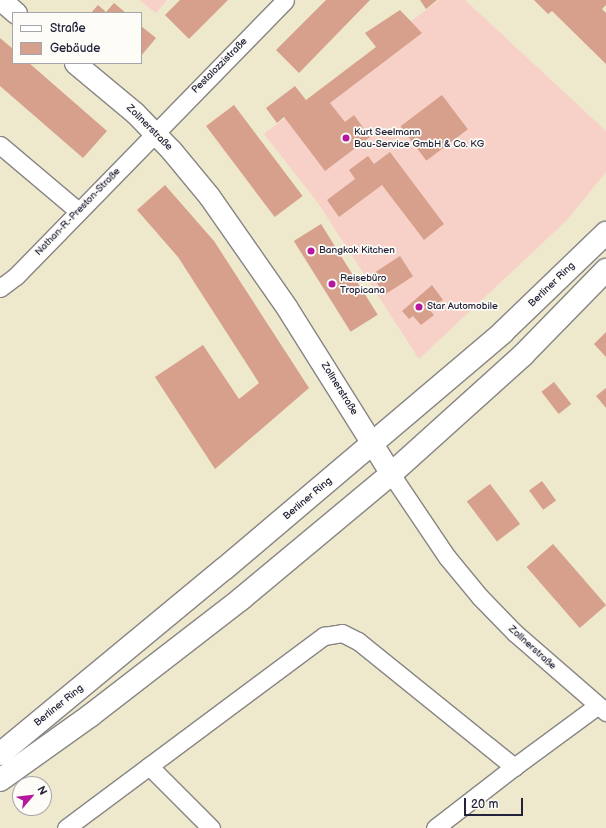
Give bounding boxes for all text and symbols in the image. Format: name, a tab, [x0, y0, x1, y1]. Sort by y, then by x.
legend	[12, 12, 142, 64]
text: Straße	[50, 21, 86, 36]
street label: Pestalozzistraße	[190, 36, 250, 96]
text: Gebäude	[50, 41, 100, 56]
street label: Zollnerstraße	[124, 103, 174, 153]
place label: Kurt Seelmann Bau-Service GmbH & Co. KG	[354, 126, 484, 150]
marker: Kurt Seelmann Bau-Service GmbH & Co. KG	[341, 133, 351, 143]
street label: Nathan-R.-Preston-Straße	[33, 166, 123, 258]
place label: Bangkok Kitchen	[319, 245, 395, 257]
marker: Bangkok Kitchen	[306, 246, 316, 256]
street label: Berliner Ring	[526, 260, 578, 310]
place label: Reisebüro Tropicana	[340, 272, 387, 296]
marker: Reisebüro Tropicana	[327, 279, 337, 289]
place label: Star Automobile	[427, 301, 498, 313]
marker: Star Automobile	[414, 302, 424, 312]
street label: Zollnerstraße	[318, 360, 360, 418]
street label: Berliner Ring	[281, 475, 335, 523]
street label: Zollnerstraße	[506, 623, 558, 673]
street label: Berliner Ring	[32, 683, 86, 729]
north arrow	[12, 776, 52, 816]
text: N	[34, 784, 50, 797]
scale bar	[466, 790, 525, 816]
text: 20 m	[471, 797, 498, 812]

